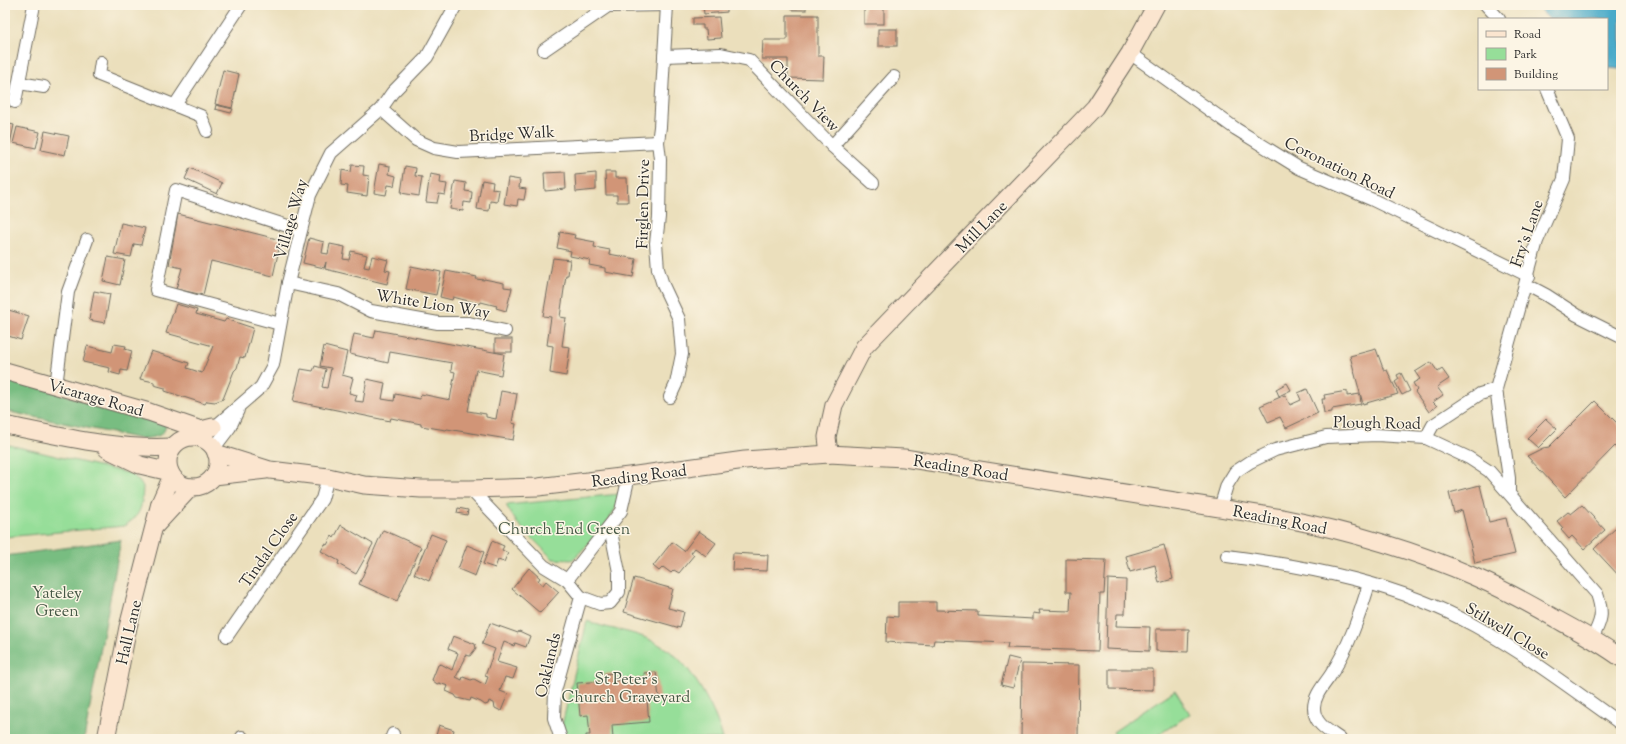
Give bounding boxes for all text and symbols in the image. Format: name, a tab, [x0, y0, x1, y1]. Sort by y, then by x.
legend	[1478, 18, 1608, 90]
text: Road	[1514, 26, 1541, 44]
text: Park	[1514, 46, 1537, 64]
street label: Church View	[763, 55, 844, 138]
text: Building	[1514, 66, 1558, 84]
street label: Bridge Walk	[469, 122, 556, 149]
street label: Coronation Road	[1280, 133, 1398, 206]
street label: Firglen Drive	[632, 159, 657, 249]
street label: Village Way	[270, 177, 315, 263]
street label: Mill Lane	[952, 196, 1014, 259]
street label: Fry's Lane	[1506, 197, 1551, 271]
street label: White Lion Way	[374, 285, 492, 326]
street label: Vicarage Road	[45, 375, 146, 424]
street label: Plough Road	[1333, 412, 1421, 437]
street label: Reading Road	[912, 451, 1010, 488]
street label: Reading Road	[590, 460, 688, 495]
street label: Reading Road	[1230, 501, 1329, 542]
street label: Tindal Close	[235, 508, 305, 593]
park label: Church End Green	[498, 519, 631, 542]
park label: Yateley Green	[32, 583, 82, 624]
street label: Hall Lane	[112, 598, 149, 667]
street label: Stilwell Close	[1460, 598, 1553, 666]
street label: Oaklands	[531, 631, 568, 700]
park label: St Peter's Church Graveyard	[562, 669, 690, 710]

